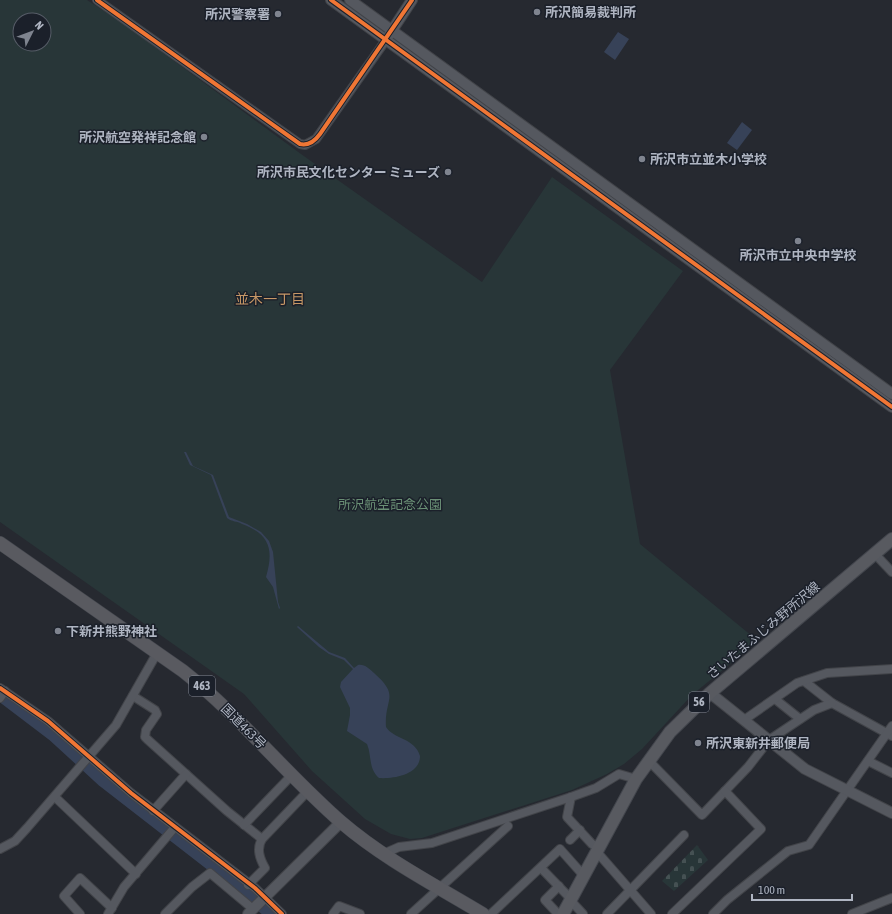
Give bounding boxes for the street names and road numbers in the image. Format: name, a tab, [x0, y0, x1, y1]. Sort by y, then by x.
street label: さいたまふじみ野所沢線	[704, 579, 823, 682]
road number: 463	[189, 676, 215, 696]
road number: 56	[689, 692, 709, 712]
street label: 国道463号	[218, 701, 269, 752]

